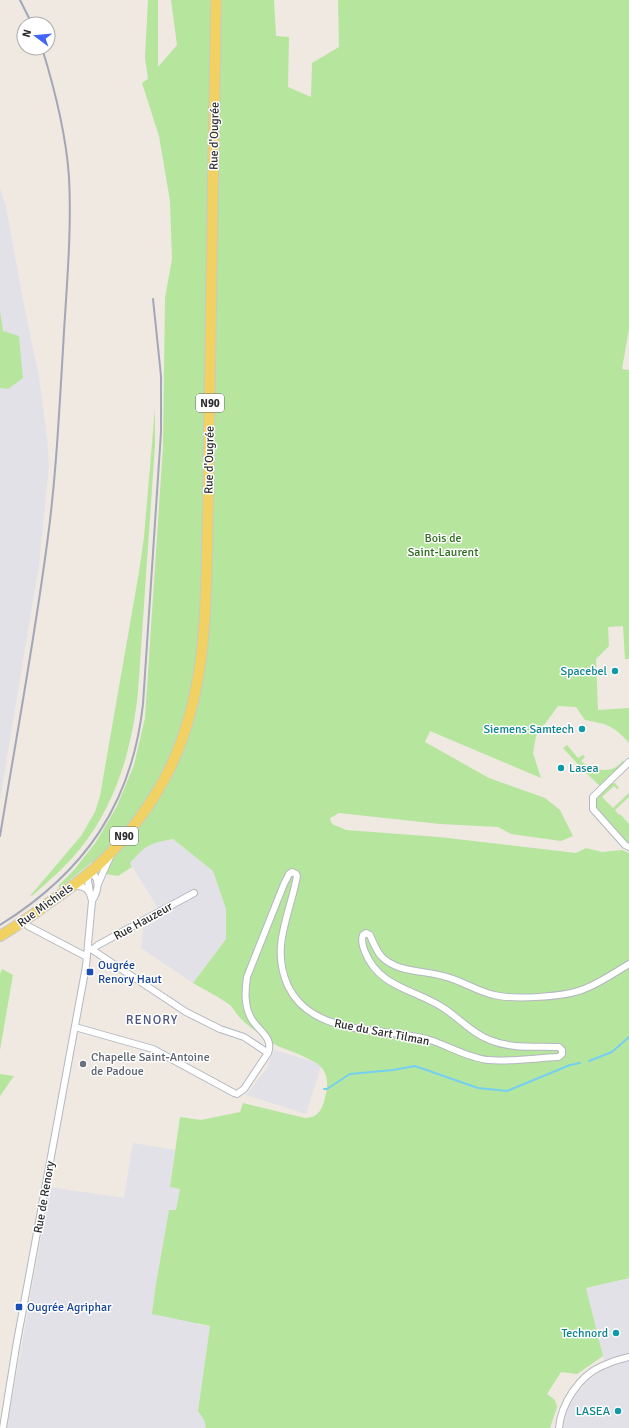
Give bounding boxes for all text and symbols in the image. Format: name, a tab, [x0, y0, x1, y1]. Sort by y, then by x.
north arrow	[16, 16, 56, 56]
text: N	[20, 28, 34, 39]
street label: Rue d'Ougrée	[206, 102, 223, 170]
road number: N90	[196, 394, 224, 412]
street label: Rue d'Ougrée	[201, 426, 218, 494]
park label: Bois de Saint-Laurent	[408, 531, 478, 560]
place label: Spacebel	[560, 664, 607, 679]
marker: Spacebel	[610, 666, 620, 676]
place label: Siemens Samtech	[483, 722, 574, 737]
marker: Siemens Samtech	[577, 724, 587, 734]
place label: Lasea	[569, 761, 599, 776]
marker: Lasea	[556, 763, 566, 773]
road number: N90	[110, 827, 138, 845]
street label: Rue Michiels	[14, 880, 76, 931]
street label: Rue Hauzeur	[111, 899, 176, 944]
place label: Ougrée Renory Haut	[98, 958, 162, 987]
marker: Ougrée Renory Haut	[85, 967, 95, 977]
district label: RENORY	[126, 1012, 178, 1028]
street label: Rue du Sart Tilman	[333, 1016, 431, 1049]
place label: Chapelle Saint-Antoine de Padoue	[91, 1050, 210, 1079]
marker: Chapelle Saint-Antoine de Padoue	[78, 1059, 88, 1069]
street label: Rue de Renory	[31, 1159, 58, 1234]
place label: Ougrée Agriphar	[27, 1300, 112, 1315]
marker: Ougrée Agriphar	[14, 1302, 24, 1312]
place label: Technord	[561, 1326, 608, 1341]
marker: Technord	[611, 1328, 621, 1338]
place label: LASEA	[576, 1404, 611, 1419]
marker: LASEA	[613, 1406, 623, 1416]

